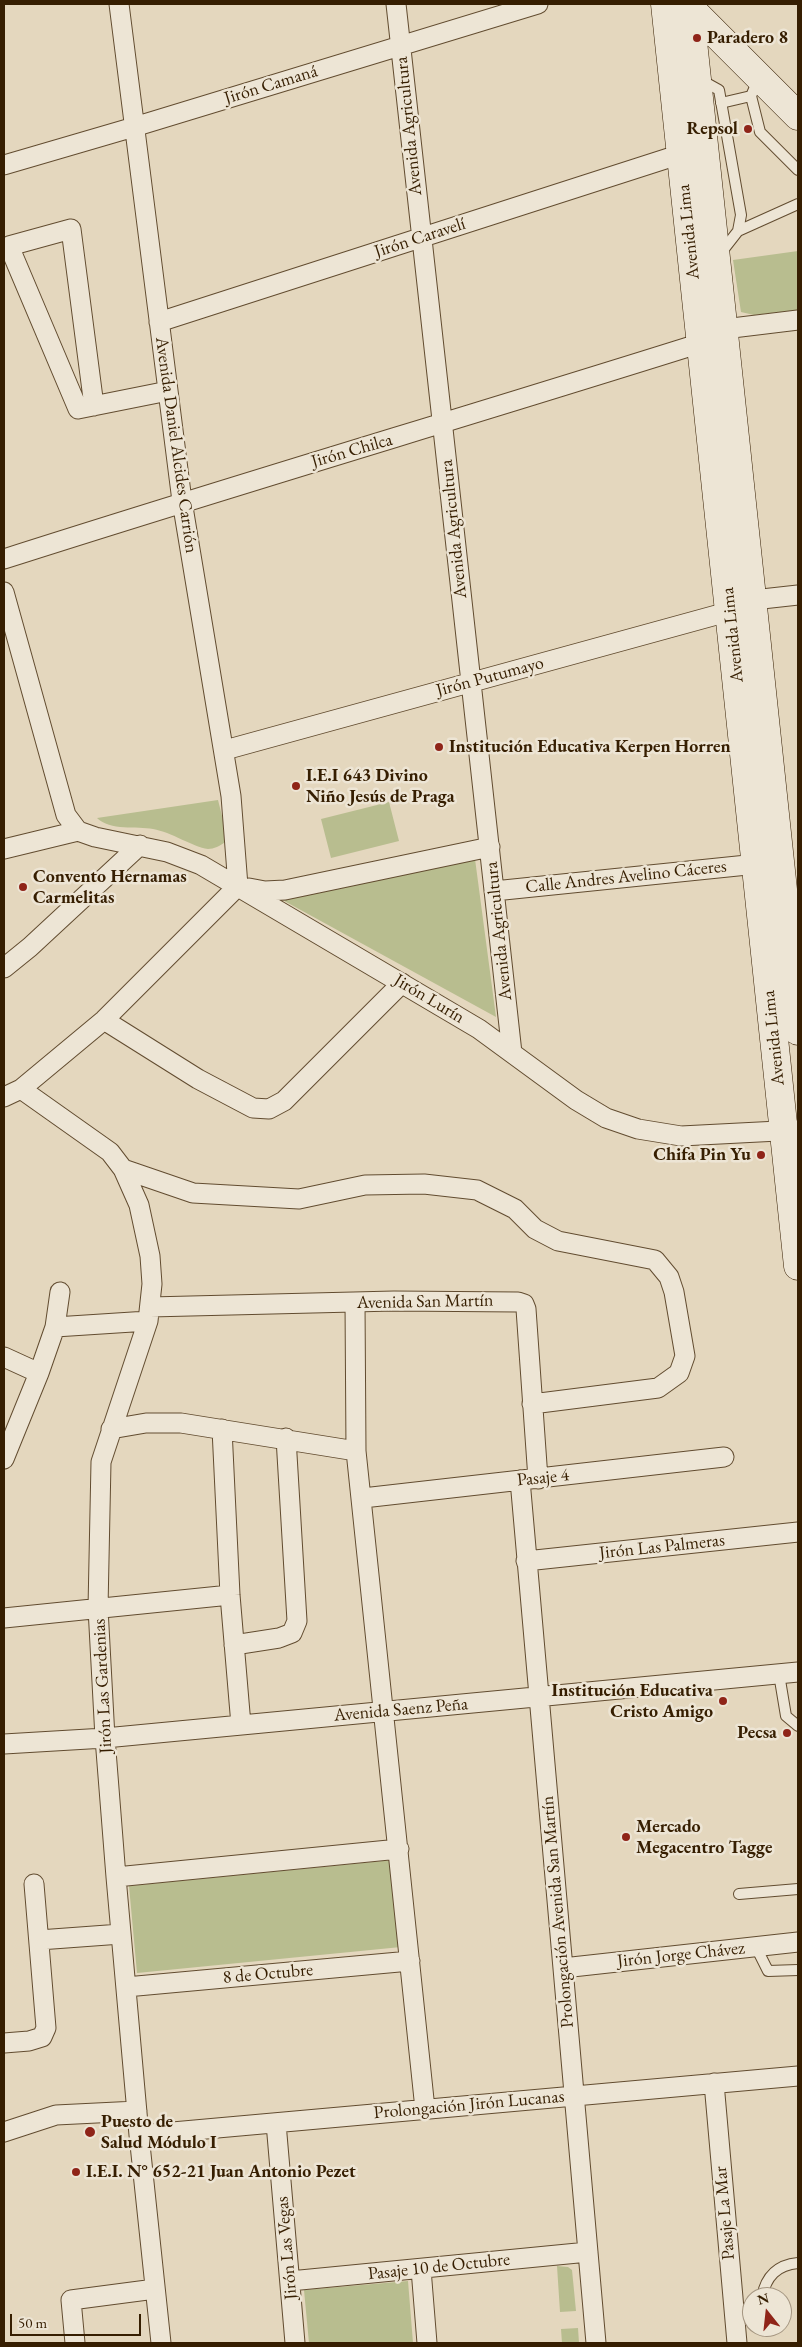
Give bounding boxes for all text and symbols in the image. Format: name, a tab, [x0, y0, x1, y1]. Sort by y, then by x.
place label: Paradero 8	[707, 27, 788, 49]
marker: Paradero 8	[691, 32, 703, 44]
street label: Avenida Agricultura	[391, 55, 427, 197]
street label: Jirón Camaná	[222, 61, 320, 109]
place label: Repsol	[687, 118, 738, 140]
marker: Repsol	[742, 123, 754, 135]
street label: Avenida Lima	[673, 183, 705, 281]
street label: Jirón Caravelí	[372, 213, 468, 263]
street label: Avenida Daniel Alcides Carrión	[150, 336, 202, 554]
street label: Jirón Chilca	[309, 429, 395, 473]
street label: Avenida Agricultura	[436, 458, 472, 600]
street label: Avenida Lima	[717, 586, 749, 684]
street label: Jirón Putumayo	[434, 652, 546, 702]
place label: Institución Educativa Kerpen Horren	[449, 736, 731, 758]
marker: Institución Educativa Kerpen Horren	[433, 741, 445, 753]
place label: I.E.I 643 Divino Niño Jesús de Praga	[306, 765, 455, 808]
marker: I.E.I 643 Divino Niño Jesús de Praga	[290, 780, 302, 792]
street label: Calle Andres Avelino Cáceres	[524, 856, 728, 898]
street label: Avenida Agricultura	[481, 860, 517, 1002]
place label: Convento Hernamas Carmelitas	[33, 866, 187, 909]
marker: Convento Hernamas Carmelitas	[17, 881, 29, 893]
street label: Jirón Lurín	[390, 970, 468, 1028]
street label: Avenida Lima	[758, 989, 790, 1087]
place label: Chifa Pin Yu	[653, 1144, 751, 1166]
marker: Chifa Pin Yu	[755, 1149, 767, 1161]
street label: Avenida San Martín	[356, 1290, 494, 1314]
street label: Pasaje 4	[516, 1465, 570, 1491]
street label: Jirón Las Palmeras	[598, 1530, 726, 1564]
street label: Jirón Las Gardenias	[89, 1618, 117, 1754]
place label: Institución Educativa Cristo Amigo	[552, 1680, 713, 1722]
street label: Avenida Saenz Peña	[333, 1693, 469, 1727]
marker: Institución Educativa Cristo Amigo	[717, 1695, 729, 1707]
place label: Pecsa	[737, 1722, 777, 1744]
marker: Pecsa	[781, 1727, 793, 1739]
street label: Prolongación Avenida San Martín	[537, 1795, 579, 2029]
place label: Mercado Megacentro Tagge	[636, 1816, 772, 1858]
marker: Mercado Megacentro Tagge	[620, 1831, 632, 1843]
street label: Jirón Jorge Chávez	[616, 1938, 746, 1972]
street label: 8 de Octubre	[222, 1959, 314, 1989]
street label: Prolongación Jirón Lucanas	[373, 2086, 565, 2124]
place label: Puesto de Salud Módulo I	[101, 2111, 217, 2154]
marker: Puesto de Salud Módulo I	[83, 2125, 97, 2139]
place label: I.E.I. N° 652-21 Juan Antonio Pezet	[86, 2161, 356, 2183]
street label: Pasaje La Mar	[710, 2165, 740, 2261]
marker: I.E.I. N° 652-21 Juan Antonio Pezet	[70, 2166, 82, 2178]
street label: Jirón Las Vegas	[272, 2195, 302, 2301]
street label: Pasaje 10 de Octubre	[367, 2249, 511, 2285]
north arrow	[742, 2287, 792, 2337]
text: N	[755, 2288, 771, 2309]
scale bar	[12, 2304, 144, 2336]
text: 50 m	[18, 2313, 47, 2332]

